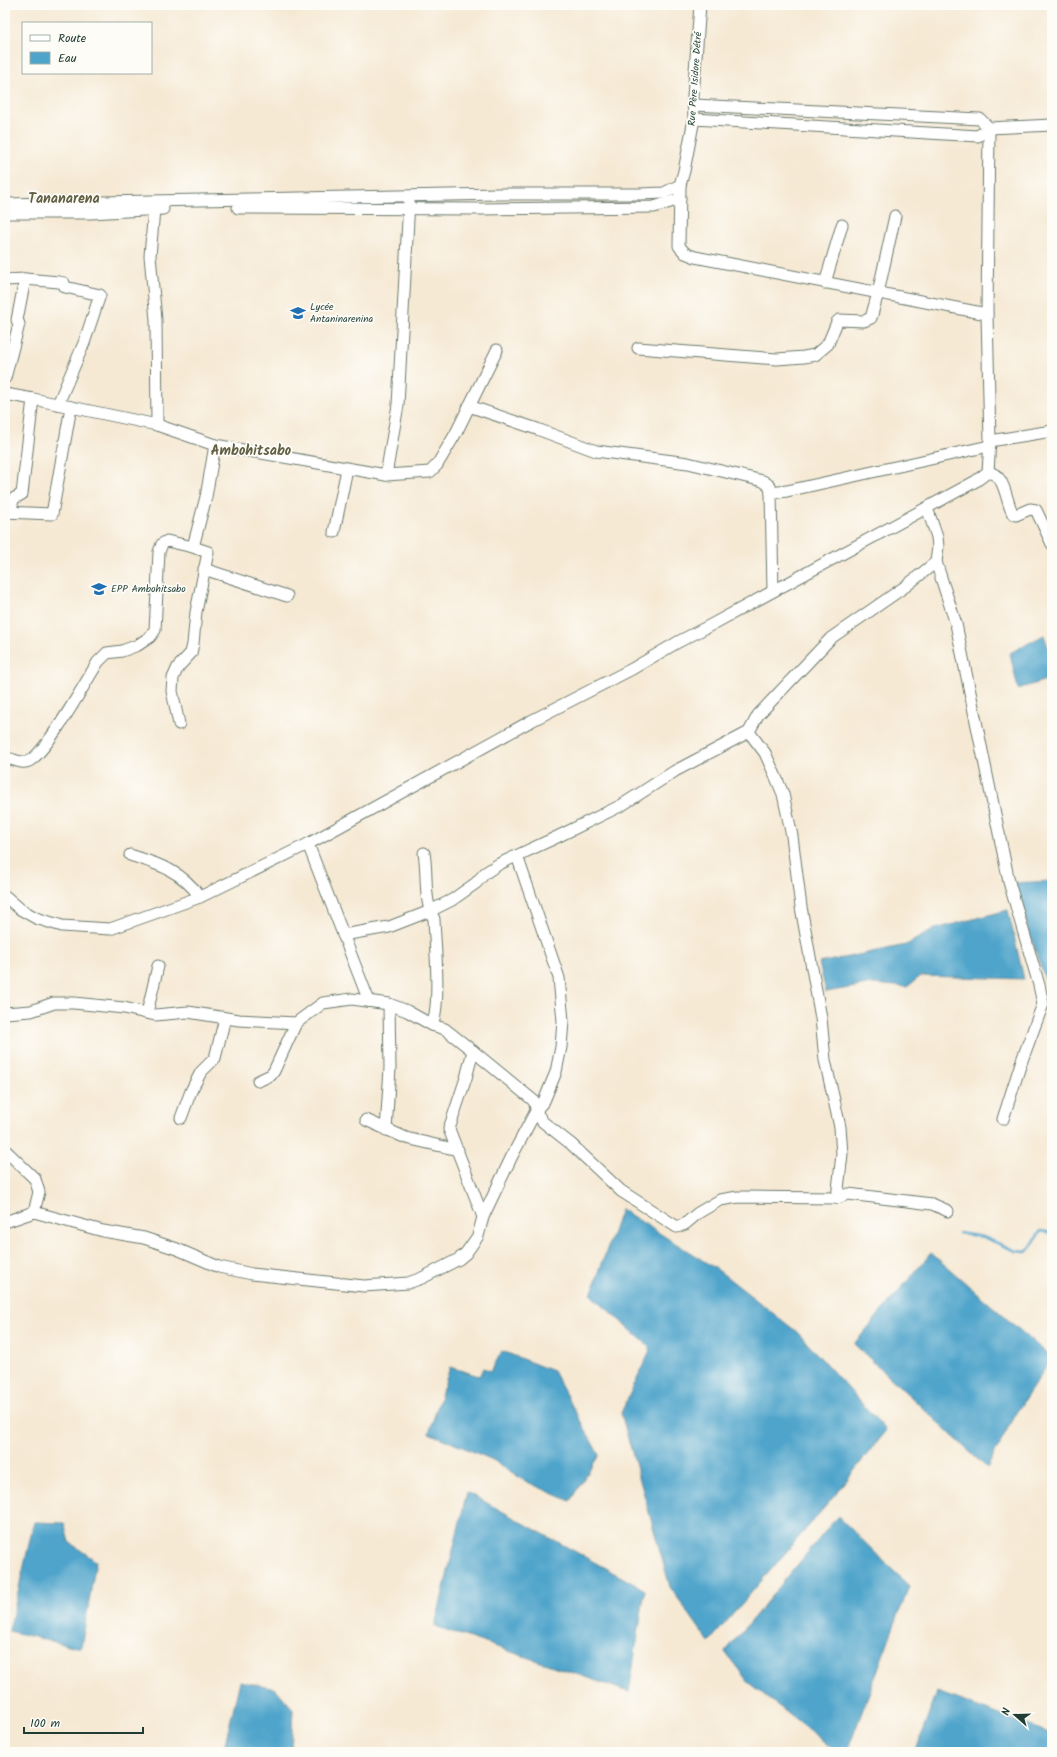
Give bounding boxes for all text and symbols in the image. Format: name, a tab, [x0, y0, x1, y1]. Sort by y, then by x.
legend	[22, 22, 152, 74]
text: Route	[58, 29, 87, 48]
street label: Rue Père Isidore Détré	[684, 31, 706, 127]
text: Eau	[58, 49, 77, 68]
district label: Tananarena	[28, 188, 100, 210]
place label: Lycée Antaninarenina	[310, 299, 374, 327]
school or university icon: Lycée Antaninarenina	[289, 304, 307, 322]
district label: Ambohitsabo	[211, 440, 292, 462]
school or university icon: EPP Ambohitsabo	[90, 580, 108, 598]
place label: EPP Ambohitsabo	[111, 581, 186, 597]
north arrow	[995, 1695, 1035, 1735]
text: N	[997, 1706, 1016, 1718]
scale bar	[24, 1709, 143, 1735]
text: 100 m	[30, 1714, 61, 1733]

